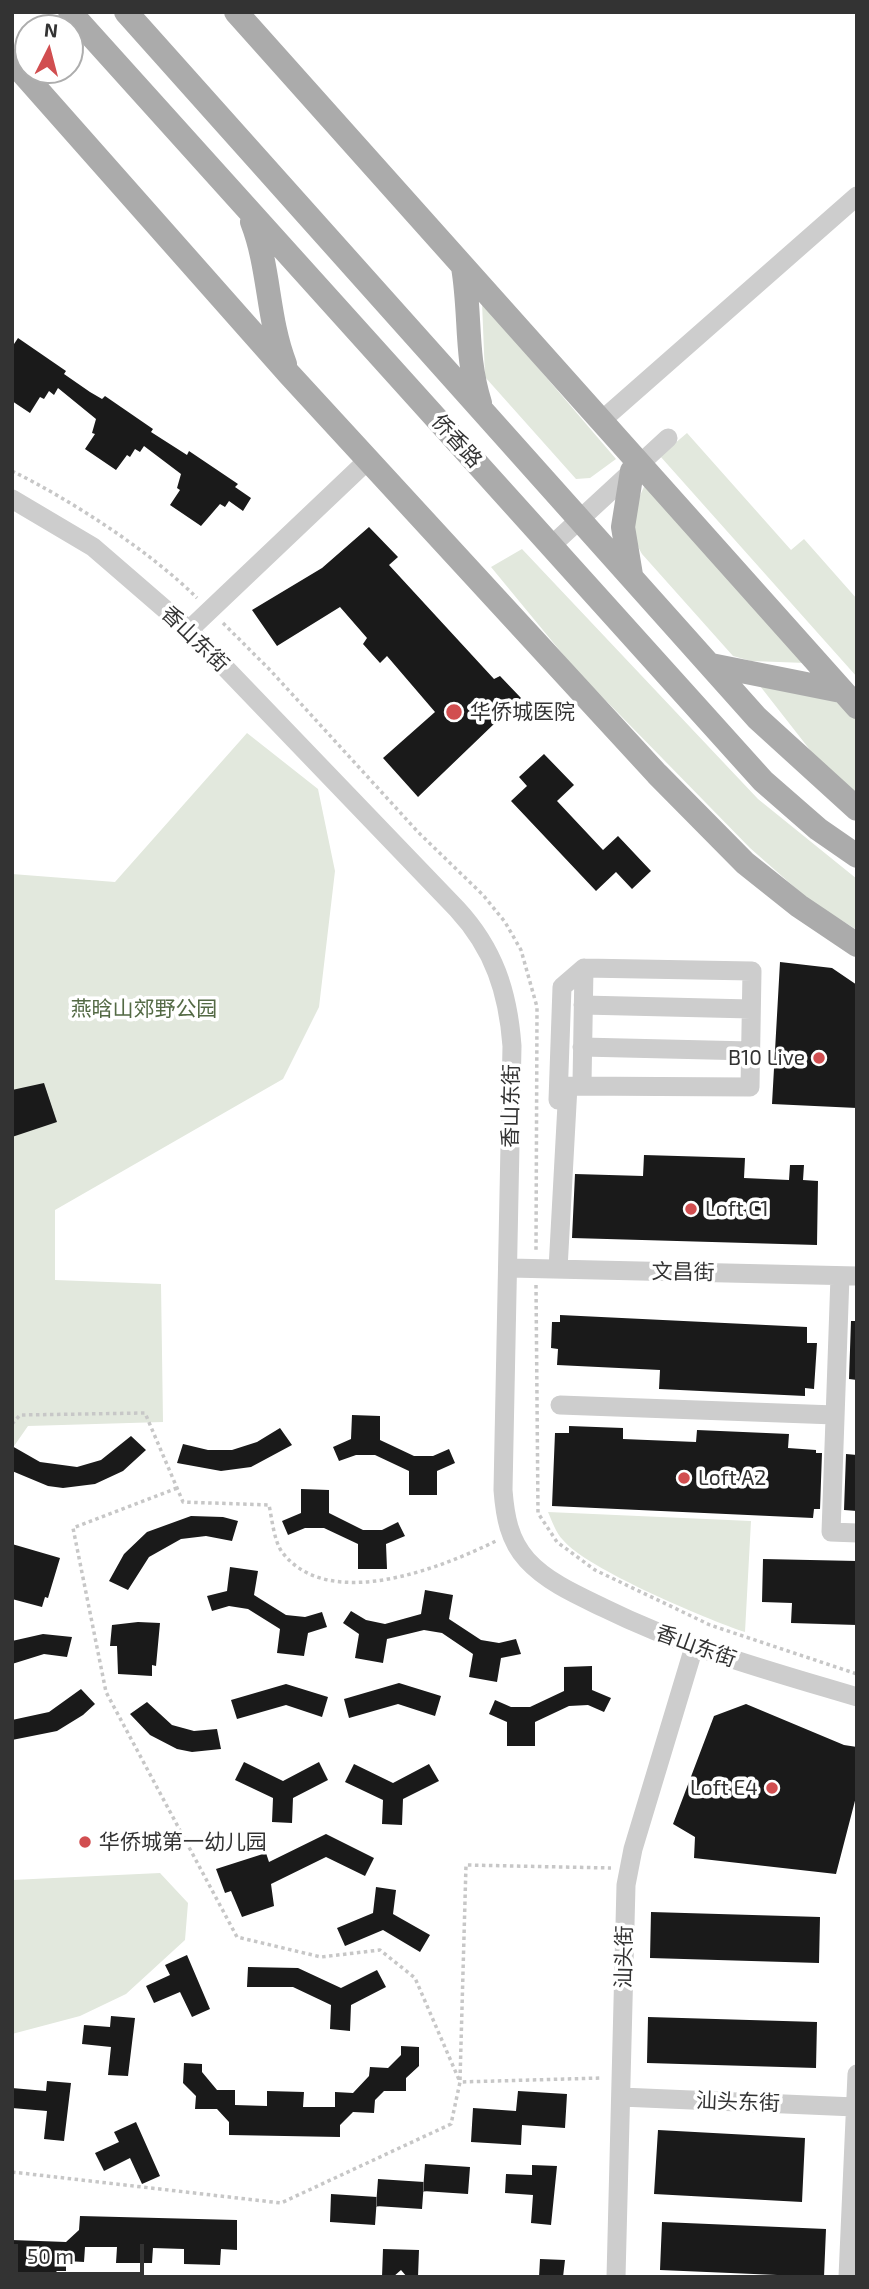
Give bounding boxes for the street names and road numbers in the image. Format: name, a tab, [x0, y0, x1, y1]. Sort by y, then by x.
street label: 侨香路	[427, 409, 487, 473]
street label: 香山东街	[156, 601, 234, 677]
street label: 香山东街	[498, 1064, 524, 1148]
street label: 文昌街	[651, 1259, 715, 1285]
street label: 香山东街	[652, 1620, 740, 1672]
street label: 汕头街	[611, 1925, 637, 1989]
street label: 汕头东街	[696, 2088, 780, 2116]

